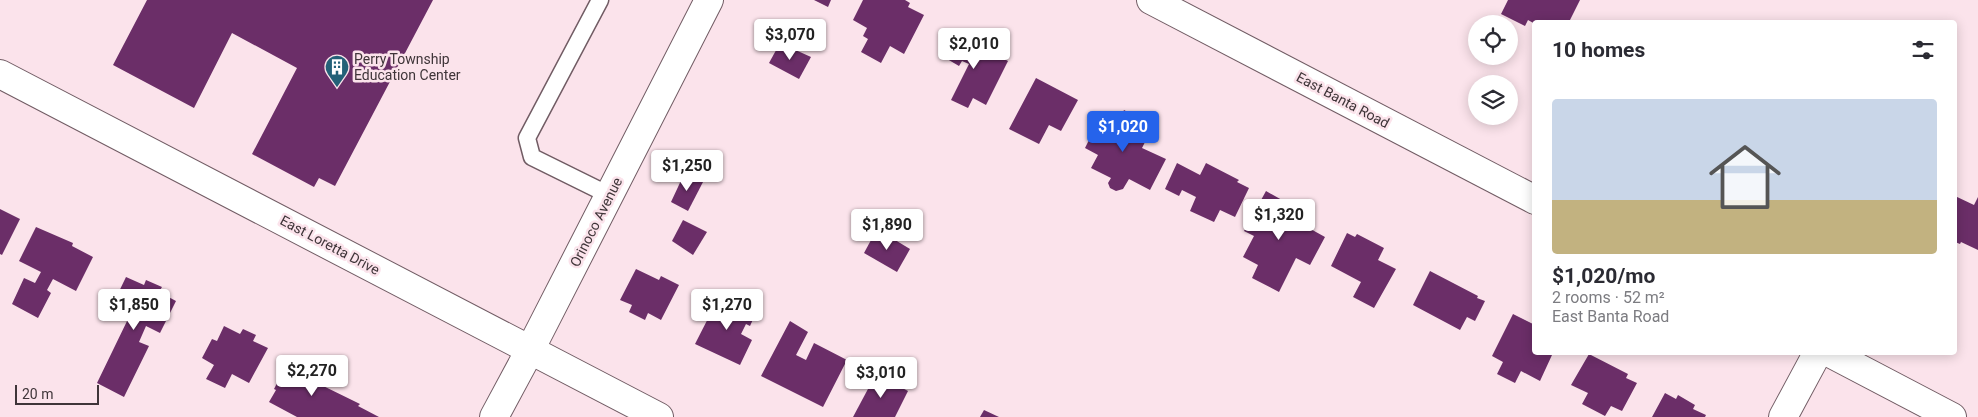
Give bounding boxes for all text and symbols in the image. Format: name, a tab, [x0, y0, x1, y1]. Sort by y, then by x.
map controls	[1468, 15, 1518, 125]
button: locate	[1468, 15, 1518, 65]
pin: $3,070	[749, 18, 831, 61]
text: $3,070	[765, 25, 815, 44]
pin: $2,010	[933, 28, 1015, 70]
text: $2,010	[949, 34, 999, 53]
icon: filters	[1909, 36, 1937, 64]
text: 10 homes	[1552, 38, 1645, 62]
place label: Perry Township Education Center	[354, 51, 461, 83]
building icon: Perry Township Education Center	[324, 54, 350, 88]
street label: East Banta Road	[1294, 69, 1392, 131]
button: layers	[1468, 75, 1518, 125]
pin: $1,020	[1082, 110, 1164, 153]
text: $1,020	[1098, 117, 1148, 136]
icon: home	[1700, 132, 1790, 222]
pin: $1,250	[646, 150, 728, 192]
text: $1,250	[662, 156, 712, 175]
street label: Orinoco Avenue	[567, 175, 625, 269]
pin: $1,320	[1238, 198, 1320, 241]
text: $1,320	[1254, 205, 1304, 224]
pin: $1,890	[846, 208, 928, 251]
street label: East Loretta Drive	[278, 212, 382, 278]
text: $1,890	[862, 215, 912, 234]
text: $1,020/mo	[1552, 264, 1655, 288]
pin: $1,850	[93, 288, 175, 331]
pin: $1,270	[686, 288, 768, 331]
text: 2 rooms · 52 m²	[1552, 288, 1665, 307]
text: $1,850	[109, 295, 159, 314]
text: $1,270	[702, 295, 752, 314]
text: East Banta Road	[1552, 307, 1669, 326]
pin: $2,270	[271, 354, 353, 397]
pin: $3,010	[840, 356, 922, 399]
text: $2,270	[287, 361, 337, 380]
text: $3,010	[856, 363, 906, 382]
scale bar	[15, 382, 99, 405]
text: 20 m	[22, 386, 54, 402]

